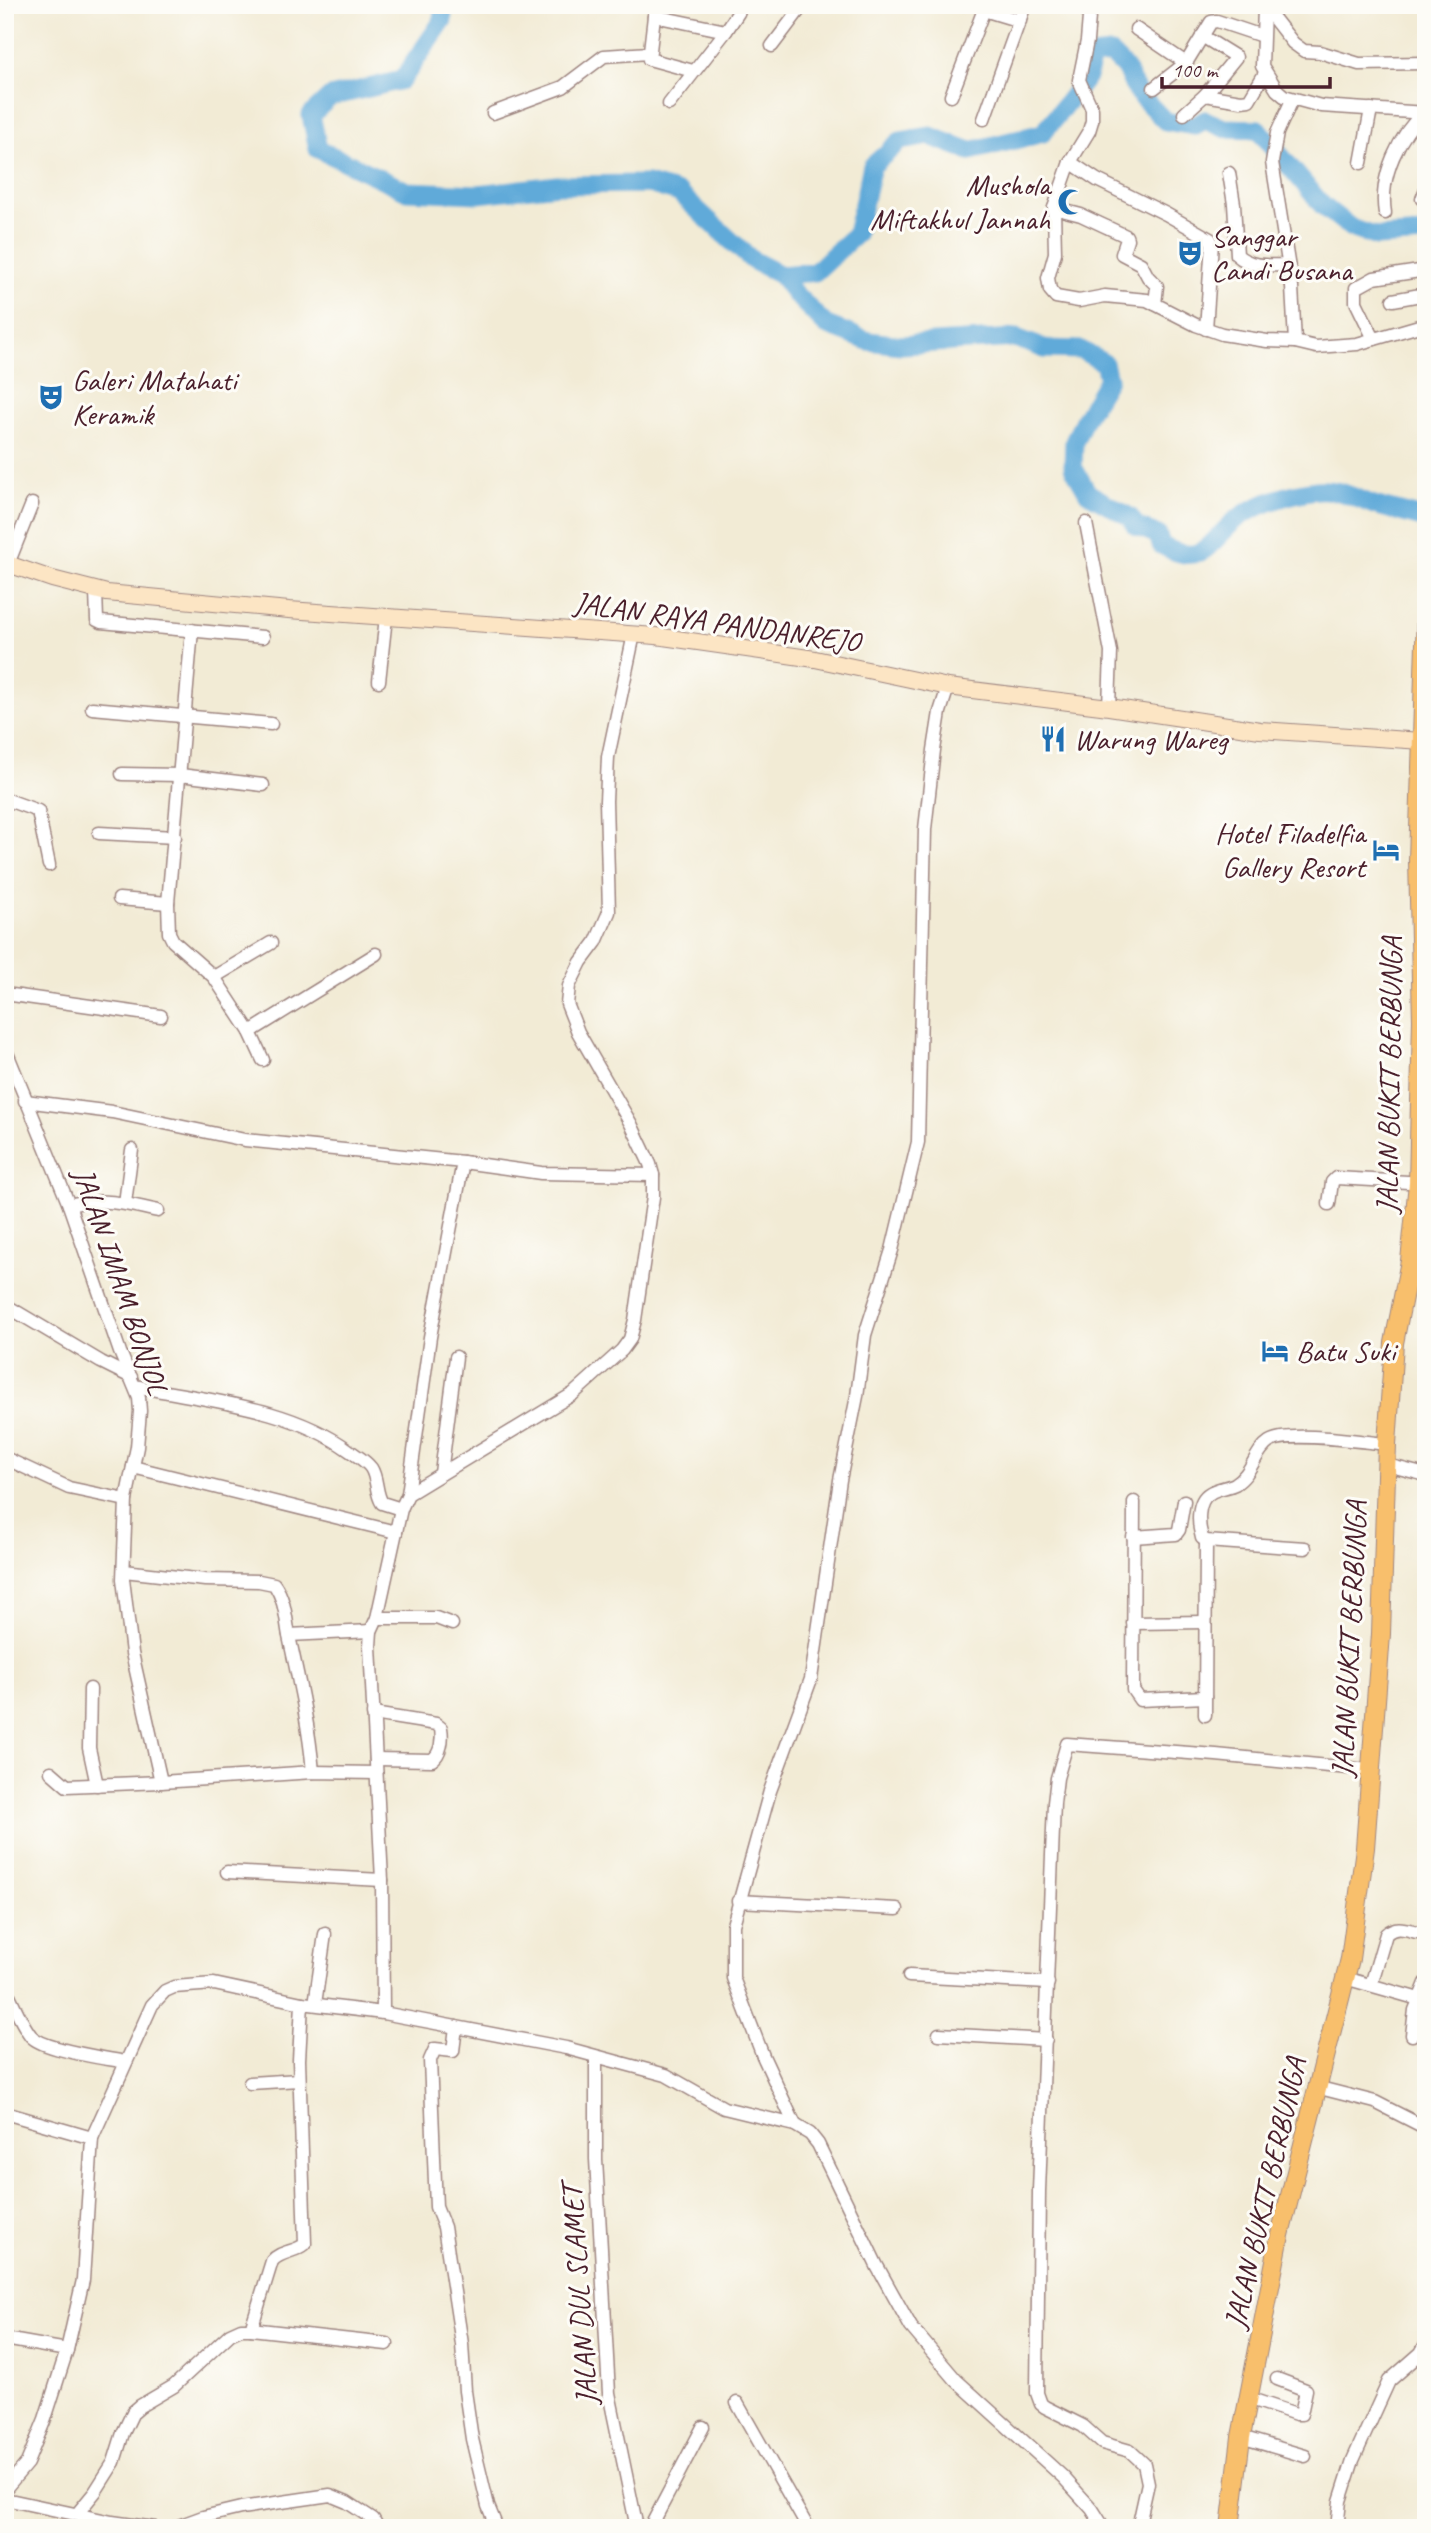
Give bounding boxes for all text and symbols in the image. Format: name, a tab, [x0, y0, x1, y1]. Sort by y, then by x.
scale bar	[1162, 46, 1330, 90]
text: 100 m	[1172, 57, 1219, 83]
place label: Mushola Miftakhul Jannah	[870, 166, 1053, 238]
mosque icon: Mushola Miftakhul Jannah	[1056, 187, 1086, 217]
place label: Sanggar Candi Busana	[1211, 217, 1354, 289]
theatre icon: Sanggar Candi Busana	[1175, 238, 1205, 268]
place label: Galeri Matahati Keramik	[72, 361, 240, 433]
theatre icon: Galeri Matahati Keramik	[36, 382, 66, 412]
street label: JALAN RAYA PANDANREJO	[570, 583, 865, 661]
place label: Warung Wareg	[1074, 720, 1229, 758]
restaurant icon: Warung Wareg	[1038, 724, 1068, 754]
place label: Hotel Filadelfia Gallery Resort	[1215, 814, 1368, 886]
hotel icon: Hotel Filadelfia Gallery Resort	[1371, 835, 1401, 865]
street label: JALAN BUKIT BERBUNGA	[1368, 934, 1410, 1216]
street label: JALAN IMAM BONJOL	[64, 1161, 178, 1400]
place label: Batu Suki	[1296, 1332, 1399, 1370]
hotel icon: Batu Suki	[1260, 1336, 1290, 1366]
street label: JALAN BUKIT BERBUNGA	[1323, 1498, 1375, 1780]
street label: JALAN BUKIT BERBUNGA	[1215, 2052, 1315, 2334]
street label: JALAN DUL SLAMET	[552, 2177, 606, 2408]

